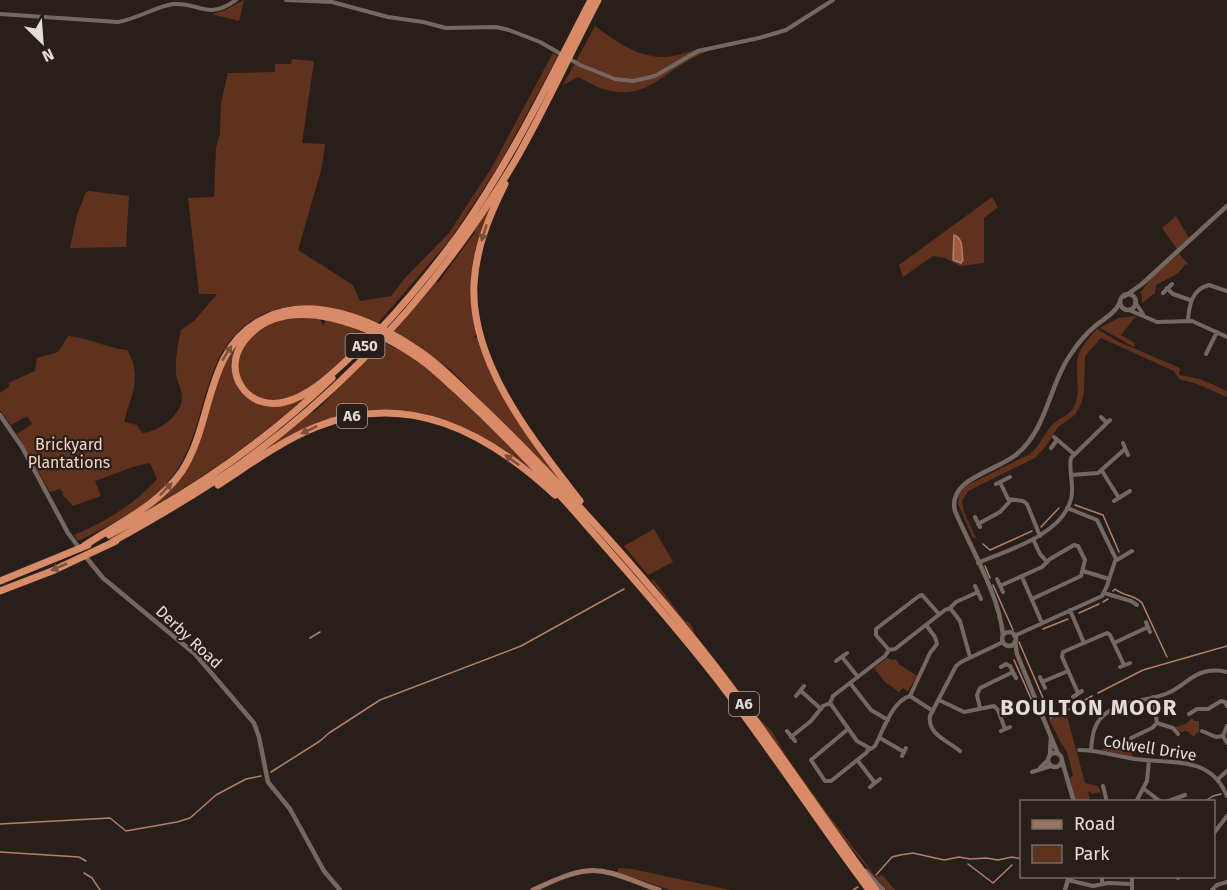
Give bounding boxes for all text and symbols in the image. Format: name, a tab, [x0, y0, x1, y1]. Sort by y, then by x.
north arrow	[12, 12, 72, 72]
text: N	[39, 44, 57, 66]
one-way arrow	[479, 224, 488, 242]
road number: A50	[346, 334, 385, 358]
one-way arrow	[222, 345, 233, 361]
road number: A6	[337, 404, 367, 428]
one-way arrow	[301, 426, 318, 435]
park label: Brickyard Plantations	[28, 435, 110, 472]
one-way arrow	[504, 454, 519, 466]
one-way arrow	[159, 482, 173, 496]
one-way arrow	[51, 563, 68, 572]
street label: Derby Road	[152, 602, 226, 672]
road number: A6	[729, 692, 759, 716]
district label: BOULTON MOOR	[1000, 694, 1178, 721]
street label: Colwell Drive	[1102, 731, 1198, 765]
legend	[1020, 800, 1215, 878]
text: Road	[1074, 813, 1116, 835]
text: Park	[1074, 843, 1110, 865]

